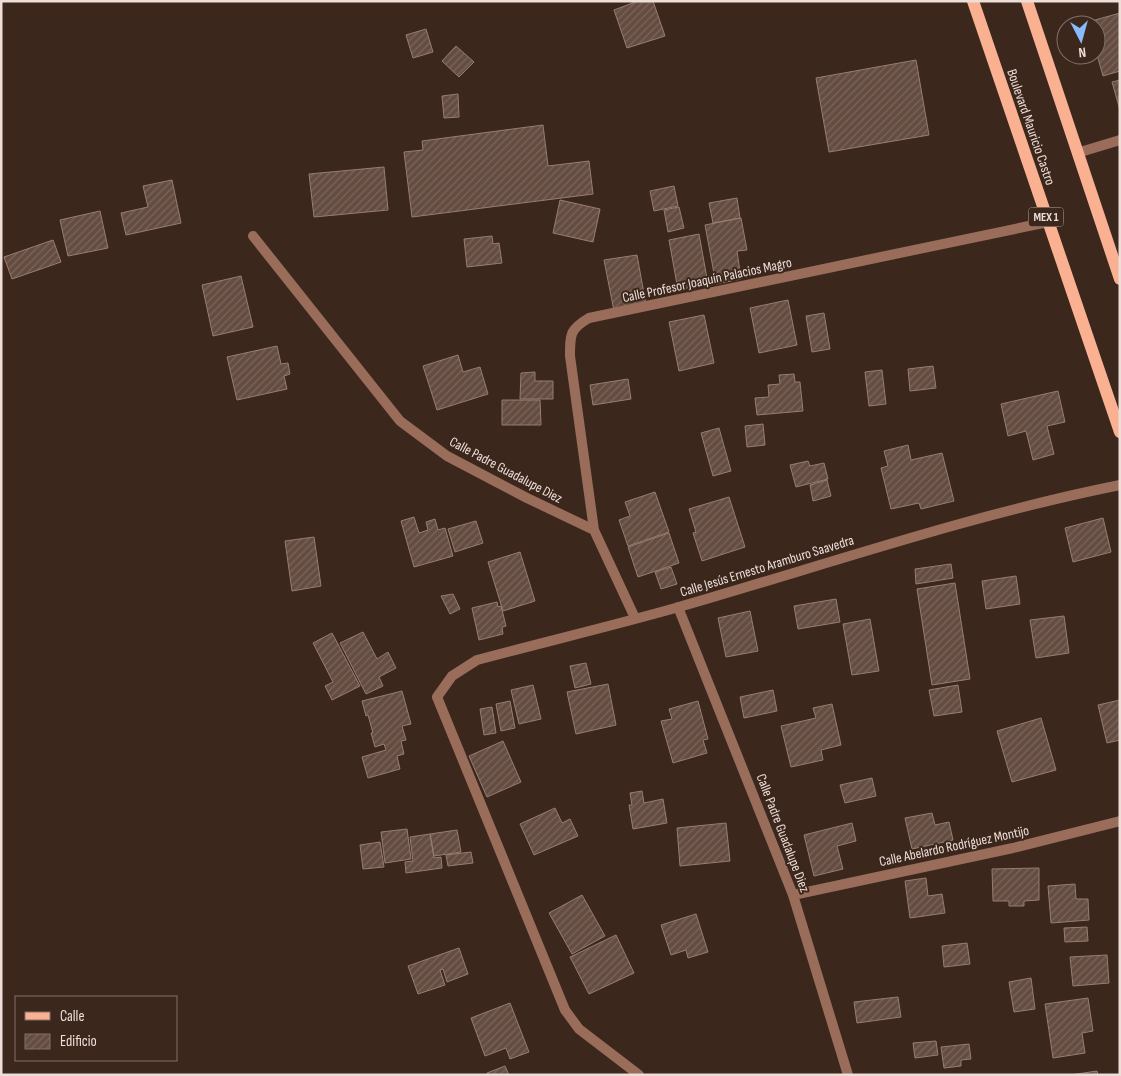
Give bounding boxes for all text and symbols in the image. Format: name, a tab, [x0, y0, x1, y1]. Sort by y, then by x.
north arrow	[1056, 15, 1106, 65]
text: N	[1078, 44, 1087, 61]
street label: Boulevard Mauricio Castro	[1003, 67, 1059, 187]
road number: MEX 1	[1028, 208, 1064, 226]
street label: Calle Profesor Joaquín Palacios Magro	[621, 254, 793, 306]
street label: Calle Padre Guadalupe Diez	[447, 433, 565, 507]
street label: Calle Jesús Ernesto Aramburo Saavedra	[678, 531, 856, 601]
street label: Calle Padre Guadalupe Diez	[753, 771, 813, 895]
street label: Calle Abelardo Rodríguez Montijo	[878, 822, 1031, 870]
legend	[15, 996, 178, 1061]
text: Calle	[60, 1007, 84, 1026]
text: Edificio	[60, 1032, 97, 1051]

